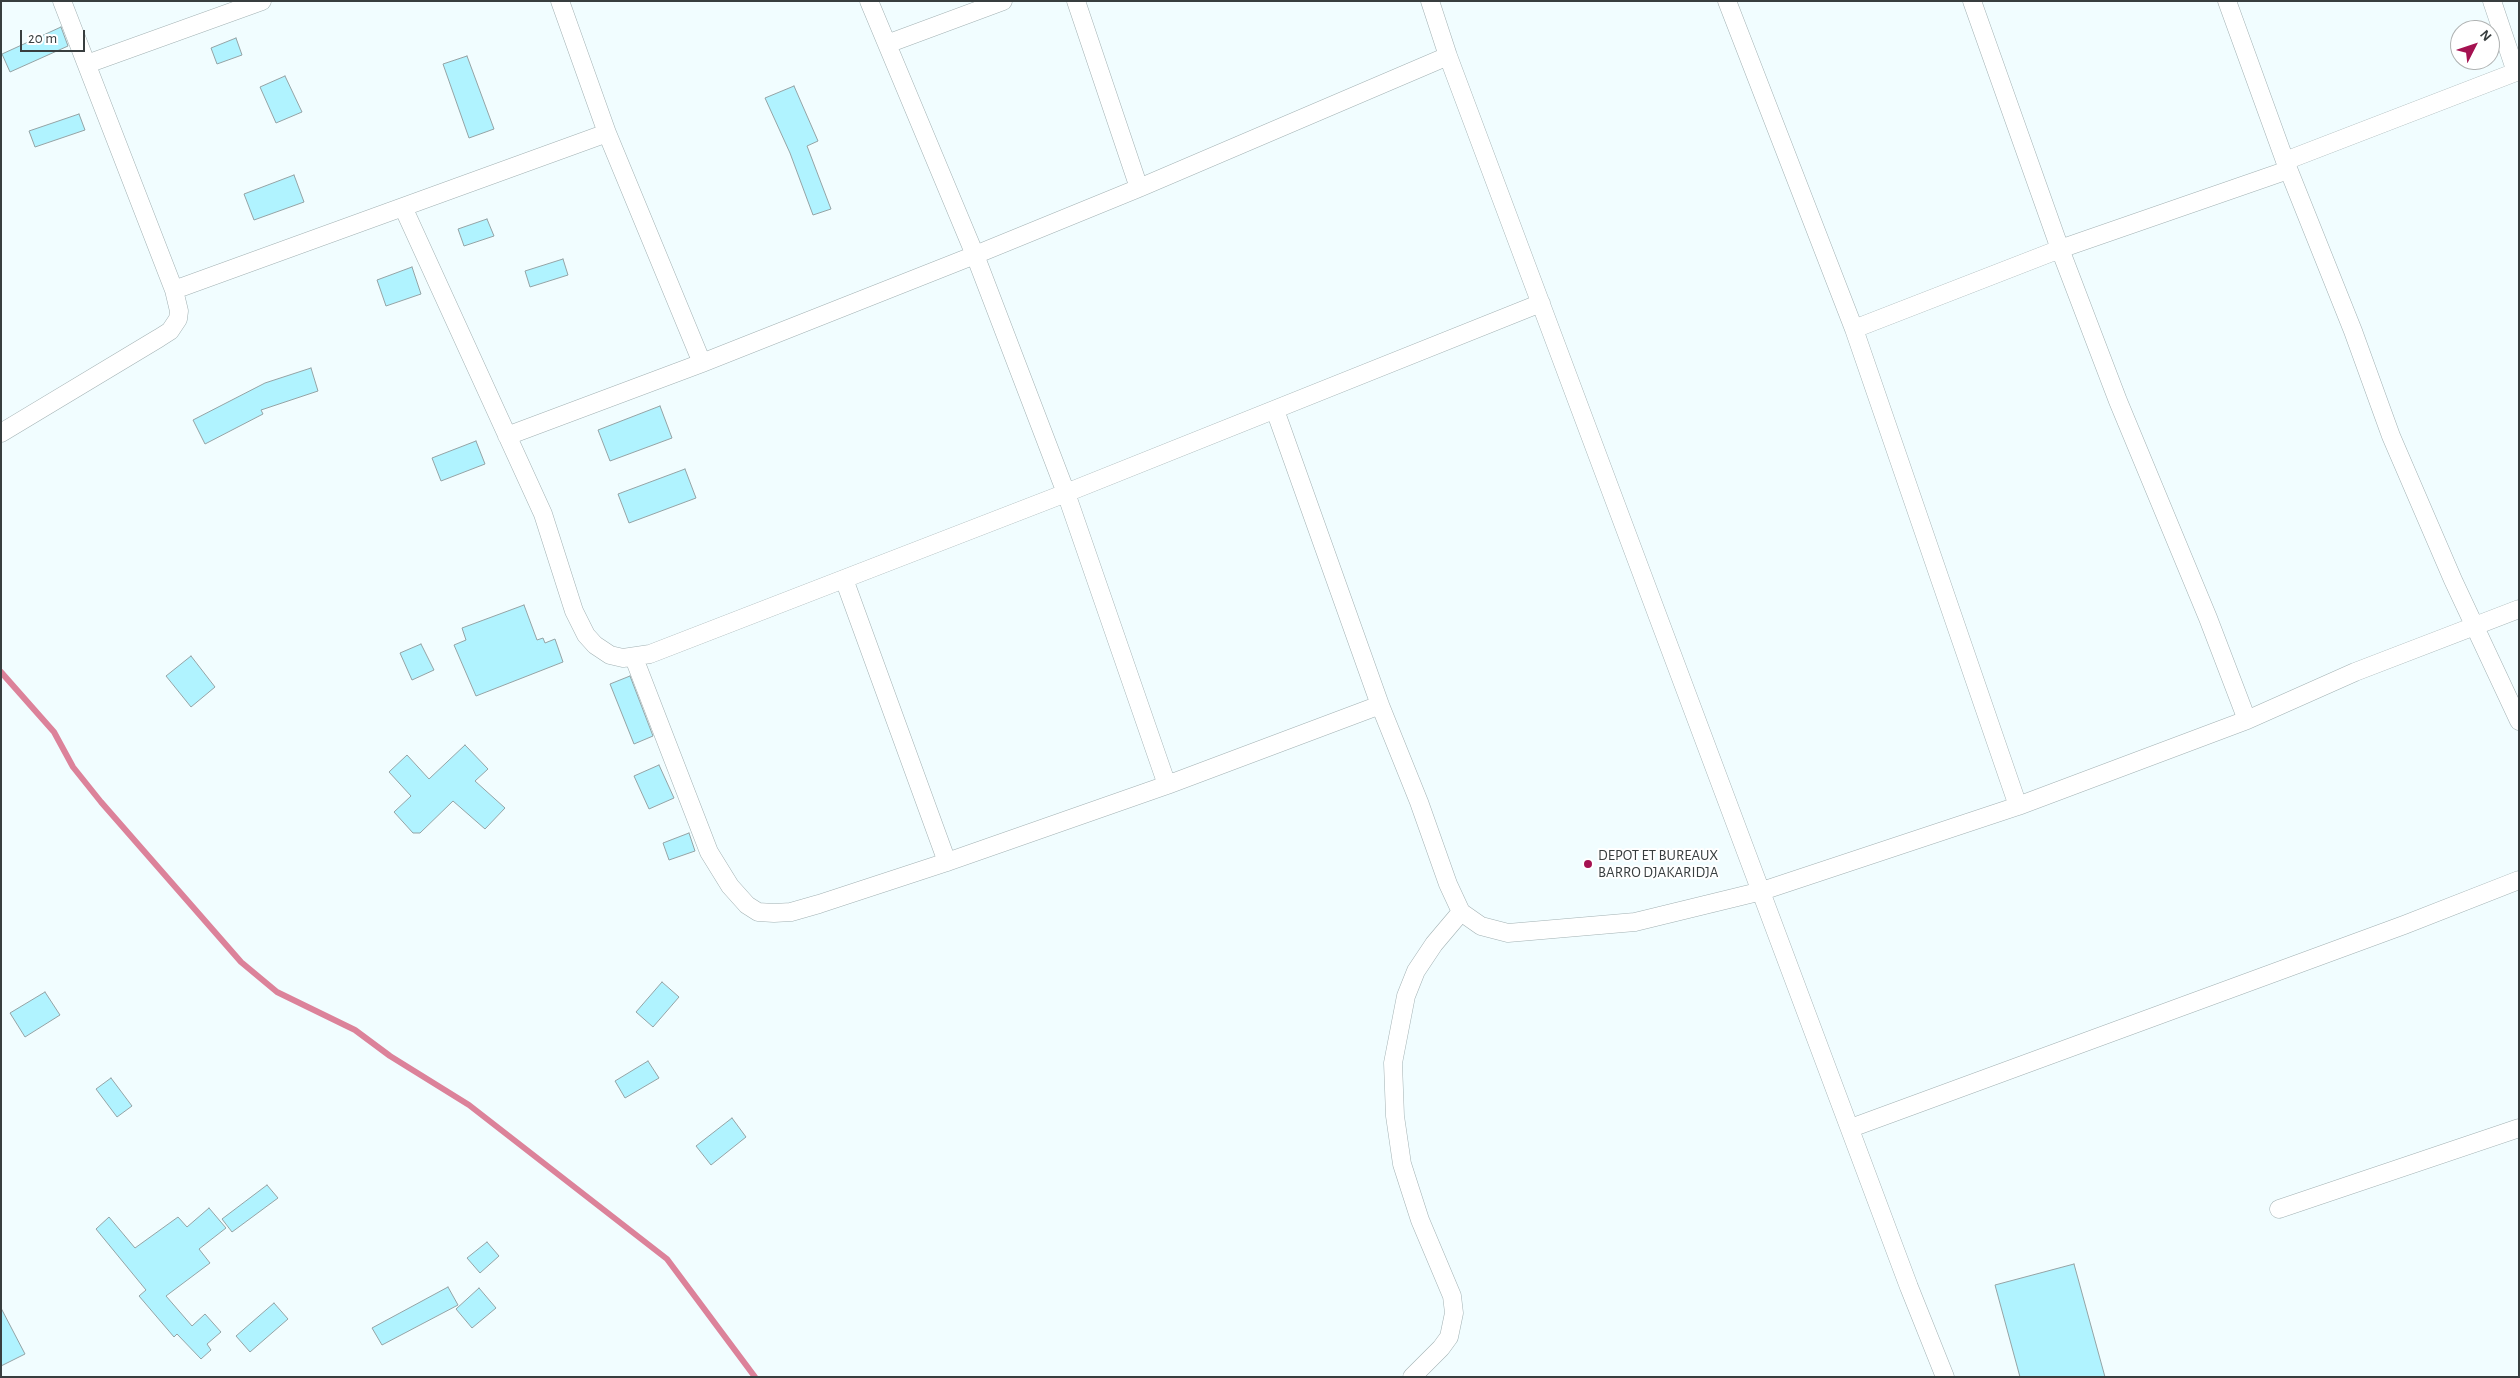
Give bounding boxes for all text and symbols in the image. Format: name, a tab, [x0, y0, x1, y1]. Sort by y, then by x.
scale bar	[22, 20, 88, 52]
north arrow	[2450, 20, 2500, 70]
text: N	[2477, 28, 2494, 44]
text: 20 m	[28, 31, 57, 46]
place label: DEPOT ET BUREAUX BARRO DJAKARIDJA	[1598, 846, 1718, 881]
marker: DEPOT ET BUREAUX BARRO DJAKARIDJA	[1582, 858, 1594, 870]

